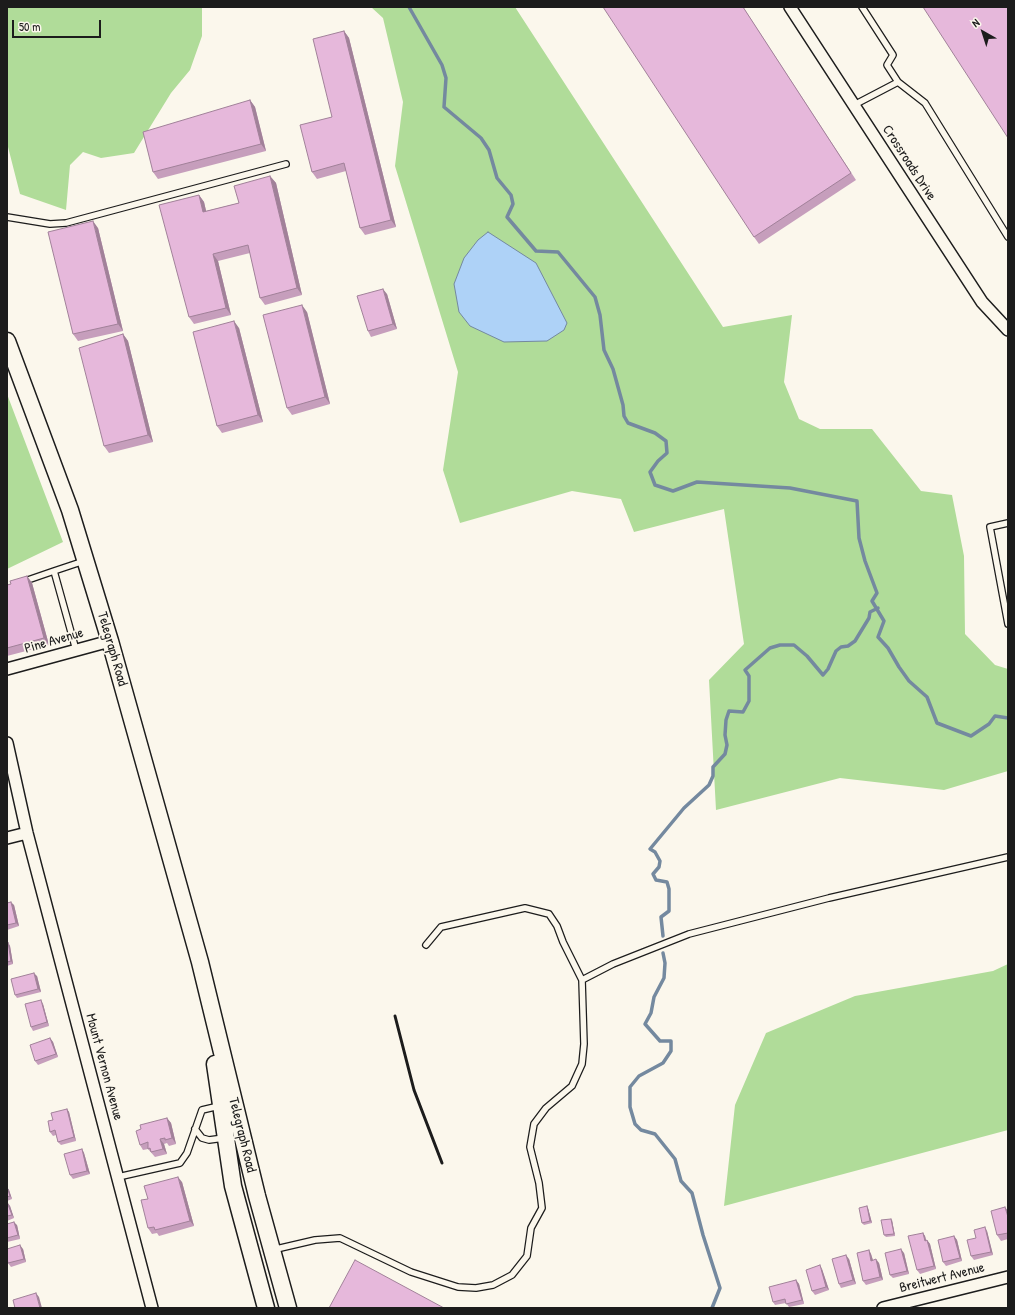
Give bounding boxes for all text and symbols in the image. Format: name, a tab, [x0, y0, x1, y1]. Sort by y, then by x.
scale bar	[14, 12, 103, 38]
north arrow	[963, 12, 1003, 52]
text: N	[969, 15, 982, 30]
text: 50 m	[19, 18, 40, 35]
street label: Crossroads Drive	[878, 122, 940, 204]
street label: Telegraph Road	[93, 610, 131, 688]
street label: Pine Avenue	[23, 625, 85, 657]
street label: Mount Vernon Avenue	[82, 1012, 126, 1122]
street label: Telegraph Road	[225, 1096, 259, 1174]
street label: Breitwert Avenue	[898, 1259, 986, 1297]

